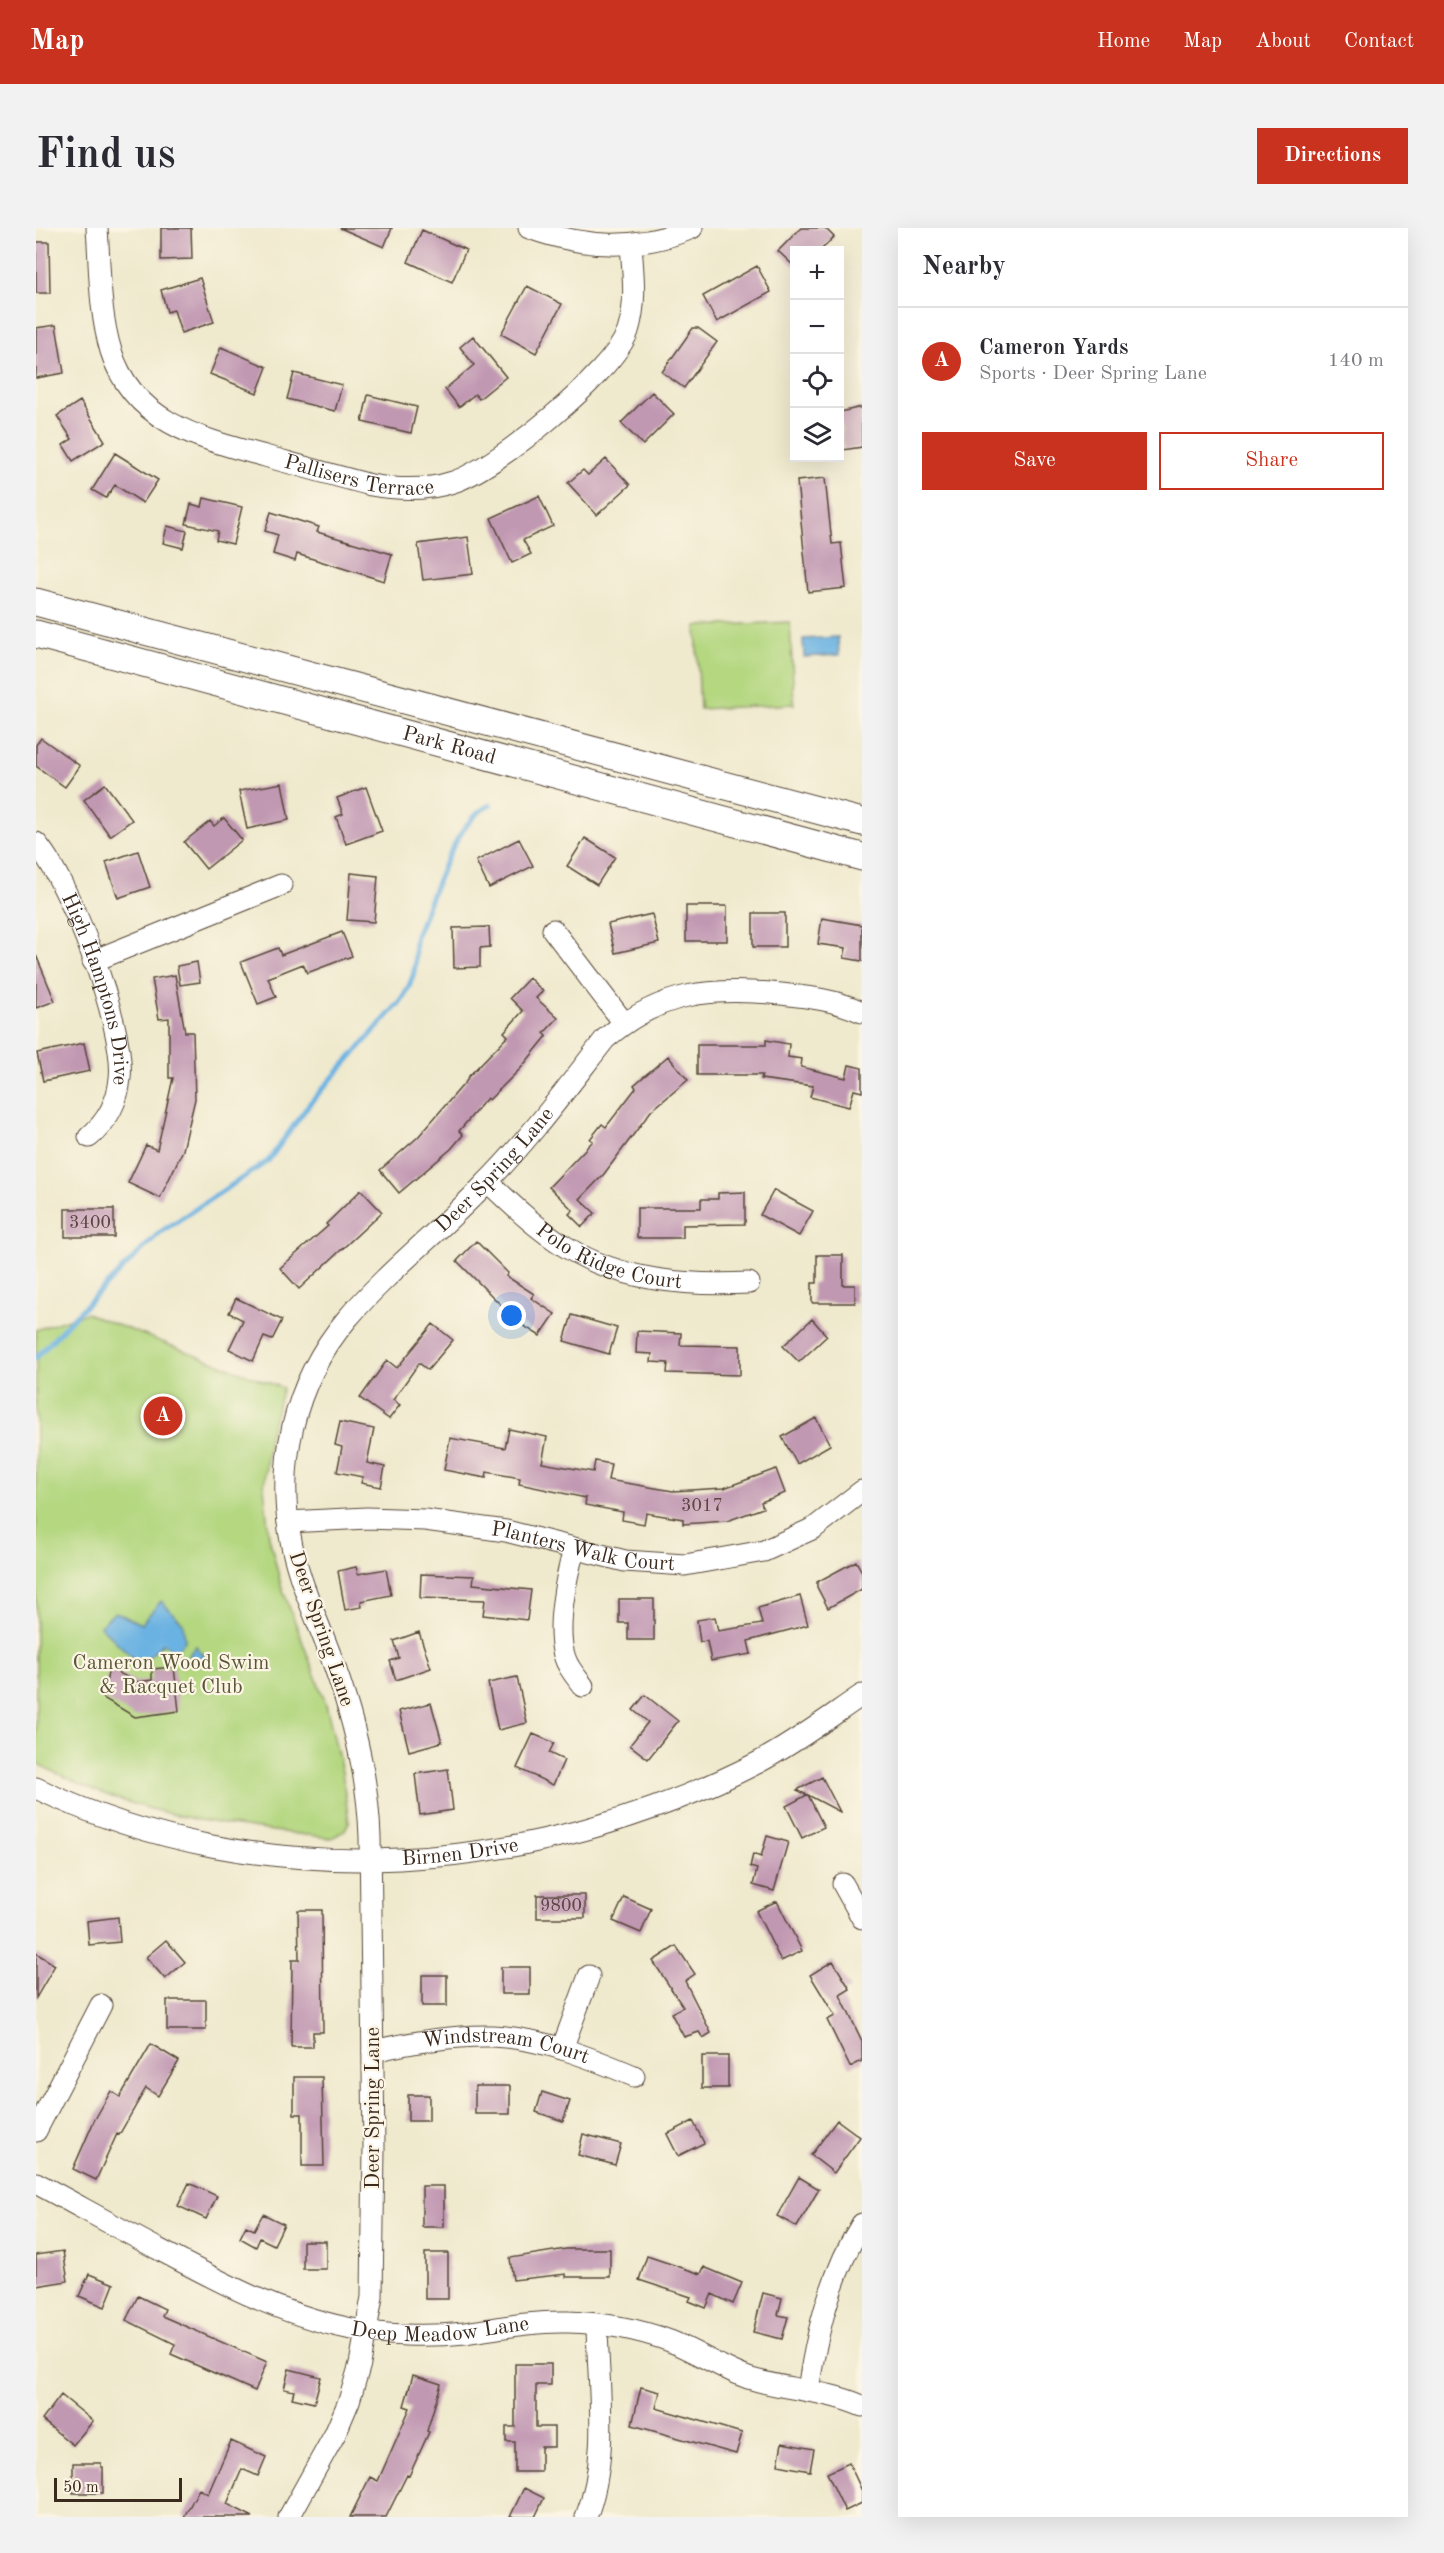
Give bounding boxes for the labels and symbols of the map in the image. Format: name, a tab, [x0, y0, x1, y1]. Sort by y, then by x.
street label: Pallisers Terrace	[282, 451, 435, 499]
street label: Park Road	[400, 723, 498, 768]
street label: High Hamptons Drive	[57, 890, 131, 1086]
street label: Deer Spring Lane	[432, 1104, 558, 1237]
house number: 3400	[69, 1214, 111, 1232]
street label: Polo Ridge Court	[532, 1219, 683, 1293]
your location	[497, 1301, 526, 1330]
pin: A	[144, 1394, 182, 1438]
house number: 3017	[681, 1497, 723, 1515]
street label: Planters Walk Court	[490, 1519, 676, 1575]
street label: Deer Spring Lane	[285, 1549, 357, 1709]
park label: Cameron Wood Swim & Racquet Club	[73, 1653, 269, 1698]
street label: Birnen Drive	[401, 1835, 520, 1869]
house number: 9800	[540, 1897, 582, 1915]
street label: Windstream Court	[421, 2025, 592, 2068]
street label: Deer Spring Lane	[363, 2027, 384, 2189]
street label: Deep Meadow Lane	[349, 2313, 530, 2346]
scale bar	[54, 2475, 182, 2502]

